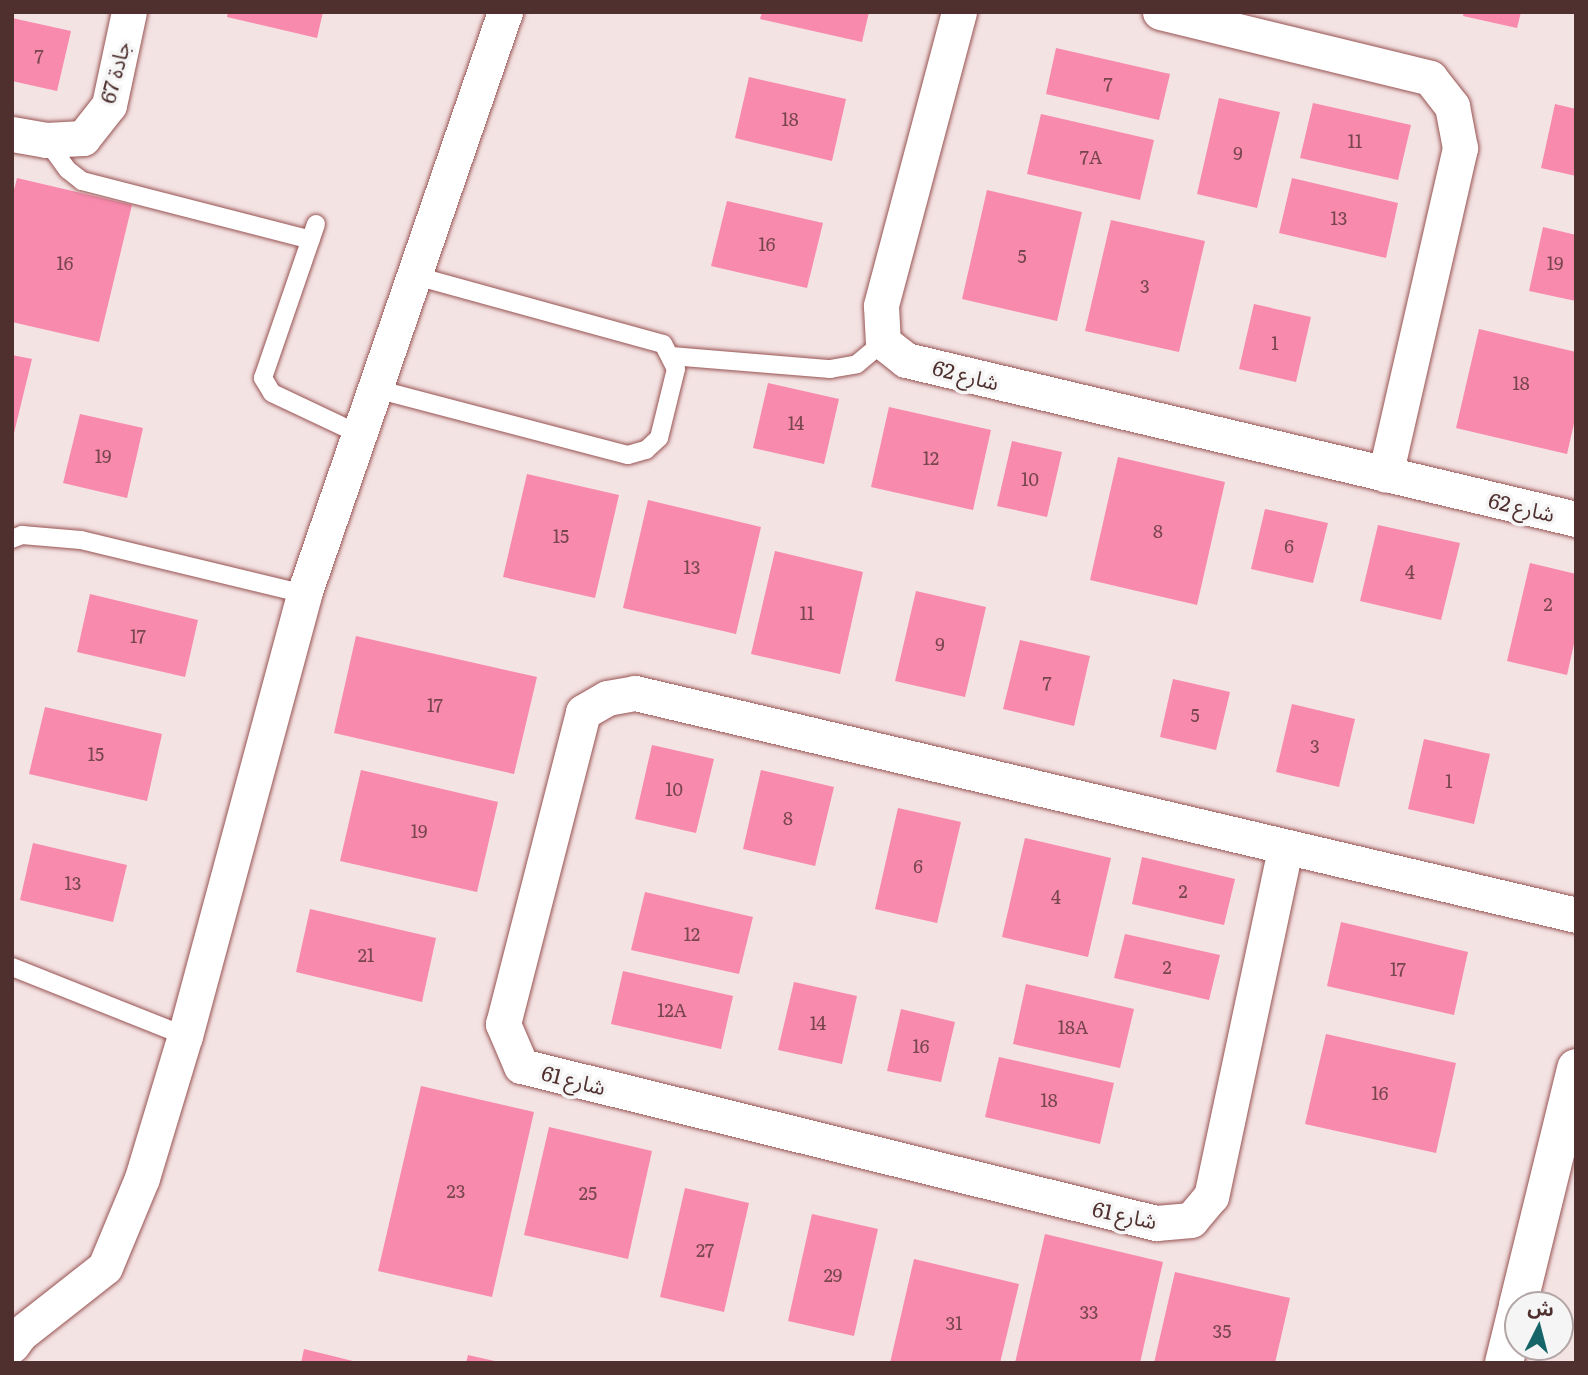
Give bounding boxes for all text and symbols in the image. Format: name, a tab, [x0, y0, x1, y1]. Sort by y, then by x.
street label: جادة 67	[94, 38, 134, 106]
house number: 7	[34, 45, 44, 67]
house number: 7	[1103, 73, 1113, 95]
house number: 18	[781, 108, 799, 130]
house number: 11	[1348, 130, 1362, 152]
house number: 9	[1233, 142, 1243, 164]
house number: 7A	[1080, 146, 1102, 168]
house number: 13	[1330, 207, 1348, 229]
house number: 16	[759, 233, 775, 255]
house number: 5	[1017, 245, 1027, 267]
house number: 16	[57, 252, 73, 274]
house number: 19	[1547, 252, 1563, 274]
house number: 3	[1140, 275, 1150, 297]
house number: 1	[1271, 332, 1279, 354]
street label: شارع 62	[930, 354, 1002, 394]
house number: 18	[1512, 372, 1530, 394]
house number: 14	[788, 412, 804, 434]
house number: 19	[95, 445, 111, 467]
house number: 12	[923, 447, 939, 469]
house number: 10	[1021, 468, 1039, 490]
street label: شارع 62	[1486, 486, 1558, 526]
house number: 8	[1153, 520, 1163, 542]
house number: 15	[553, 525, 569, 547]
house number: 6	[1284, 535, 1294, 557]
house number: 13	[683, 556, 701, 578]
house number: 4	[1405, 561, 1415, 583]
house number: 2	[1543, 593, 1553, 615]
house number: 11	[800, 602, 814, 624]
house number: 17	[130, 625, 146, 647]
house number: 9	[935, 633, 945, 655]
house number: 7	[1042, 672, 1052, 694]
house number: 17	[427, 694, 443, 716]
house number: 5	[1190, 704, 1200, 726]
house number: 3	[1310, 735, 1320, 757]
house number: 15	[88, 743, 104, 765]
house number: 1	[1445, 770, 1453, 792]
house number: 10	[665, 778, 683, 800]
house number: 8	[783, 807, 793, 829]
house number: 19	[411, 820, 427, 842]
house number: 6	[913, 855, 923, 877]
house number: 13	[64, 872, 82, 894]
house number: 2	[1178, 880, 1188, 902]
house number: 4	[1051, 886, 1061, 908]
house number: 12	[684, 923, 700, 945]
house number: 21	[358, 944, 374, 966]
house number: 2	[1162, 956, 1172, 978]
house number: 17	[1390, 958, 1406, 980]
house number: 12A	[657, 999, 687, 1021]
house number: 14	[810, 1012, 826, 1034]
house number: 18A	[1058, 1016, 1088, 1038]
house number: 16	[913, 1035, 929, 1057]
street label: شارع 61	[539, 1059, 609, 1099]
house number: 16	[1372, 1082, 1388, 1104]
house number: 18	[1040, 1089, 1058, 1111]
house number: 23	[447, 1180, 465, 1202]
house number: 25	[579, 1182, 597, 1204]
street label: شارع 61	[1091, 1195, 1159, 1233]
house number: 27	[696, 1239, 714, 1261]
house number: 29	[824, 1264, 842, 1286]
north arrow	[1504, 1291, 1574, 1361]
text: ش	[1527, 1292, 1555, 1322]
house number: 33	[1080, 1301, 1098, 1323]
house number: 31	[945, 1312, 963, 1334]
house number: 35	[1213, 1320, 1231, 1342]

